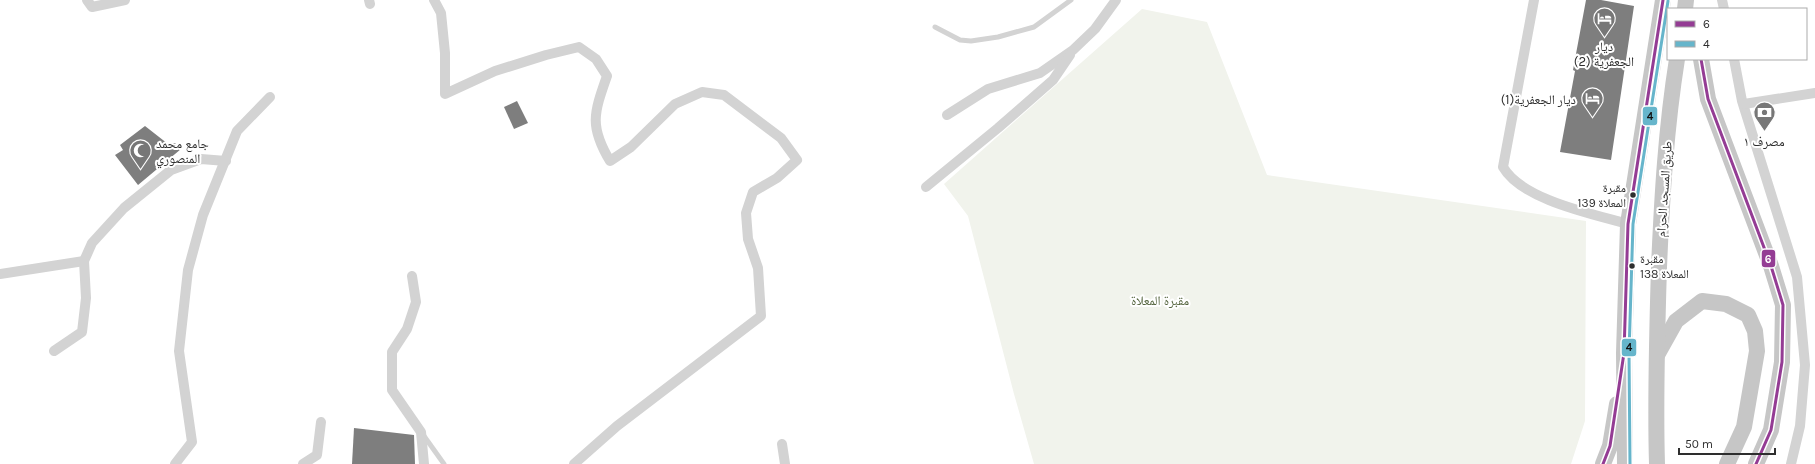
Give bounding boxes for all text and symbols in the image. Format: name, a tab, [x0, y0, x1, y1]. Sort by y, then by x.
hotel icon: ديار الجعفرية (2)	[1591, 5, 1617, 38]
legend	[1667, 8, 1807, 60]
text: 6	[1703, 17, 1710, 31]
text: 4	[1703, 37, 1710, 51]
place label: ديار الجعفرية (2)	[1574, 39, 1634, 70]
hotel icon: ديار الجعفرية(1)	[1579, 86, 1605, 119]
place label: ديار الجعفرية(1)	[1501, 92, 1576, 108]
bank icon: مصرف ١	[1751, 100, 1777, 133]
line badge: 4	[1642, 106, 1658, 126]
text: 4	[1647, 110, 1654, 123]
place label: مصرف ١	[1743, 134, 1785, 150]
place label: جامع محمد المنصوري	[156, 136, 209, 169]
mosque icon: جامع محمد المنصوري	[128, 137, 154, 170]
street label: طريق المسجد الحرام	[1653, 140, 1676, 238]
place label: مقبرة المعلاة 139	[1578, 181, 1626, 210]
marker: مقبرة المعلاة 139	[1628, 190, 1638, 200]
line badge: 6	[1761, 249, 1776, 268]
place label: مقبرة المعلاة 138	[1640, 252, 1689, 281]
text: 6	[1765, 253, 1772, 266]
marker: مقبرة المعلاة 138	[1627, 261, 1637, 271]
park label: مقبرة المعلاة	[1131, 293, 1189, 309]
line badge: 4	[1621, 338, 1637, 357]
text: 4	[1626, 341, 1633, 354]
scale bar	[1679, 430, 1775, 456]
text: 50 m	[1685, 437, 1713, 451]

